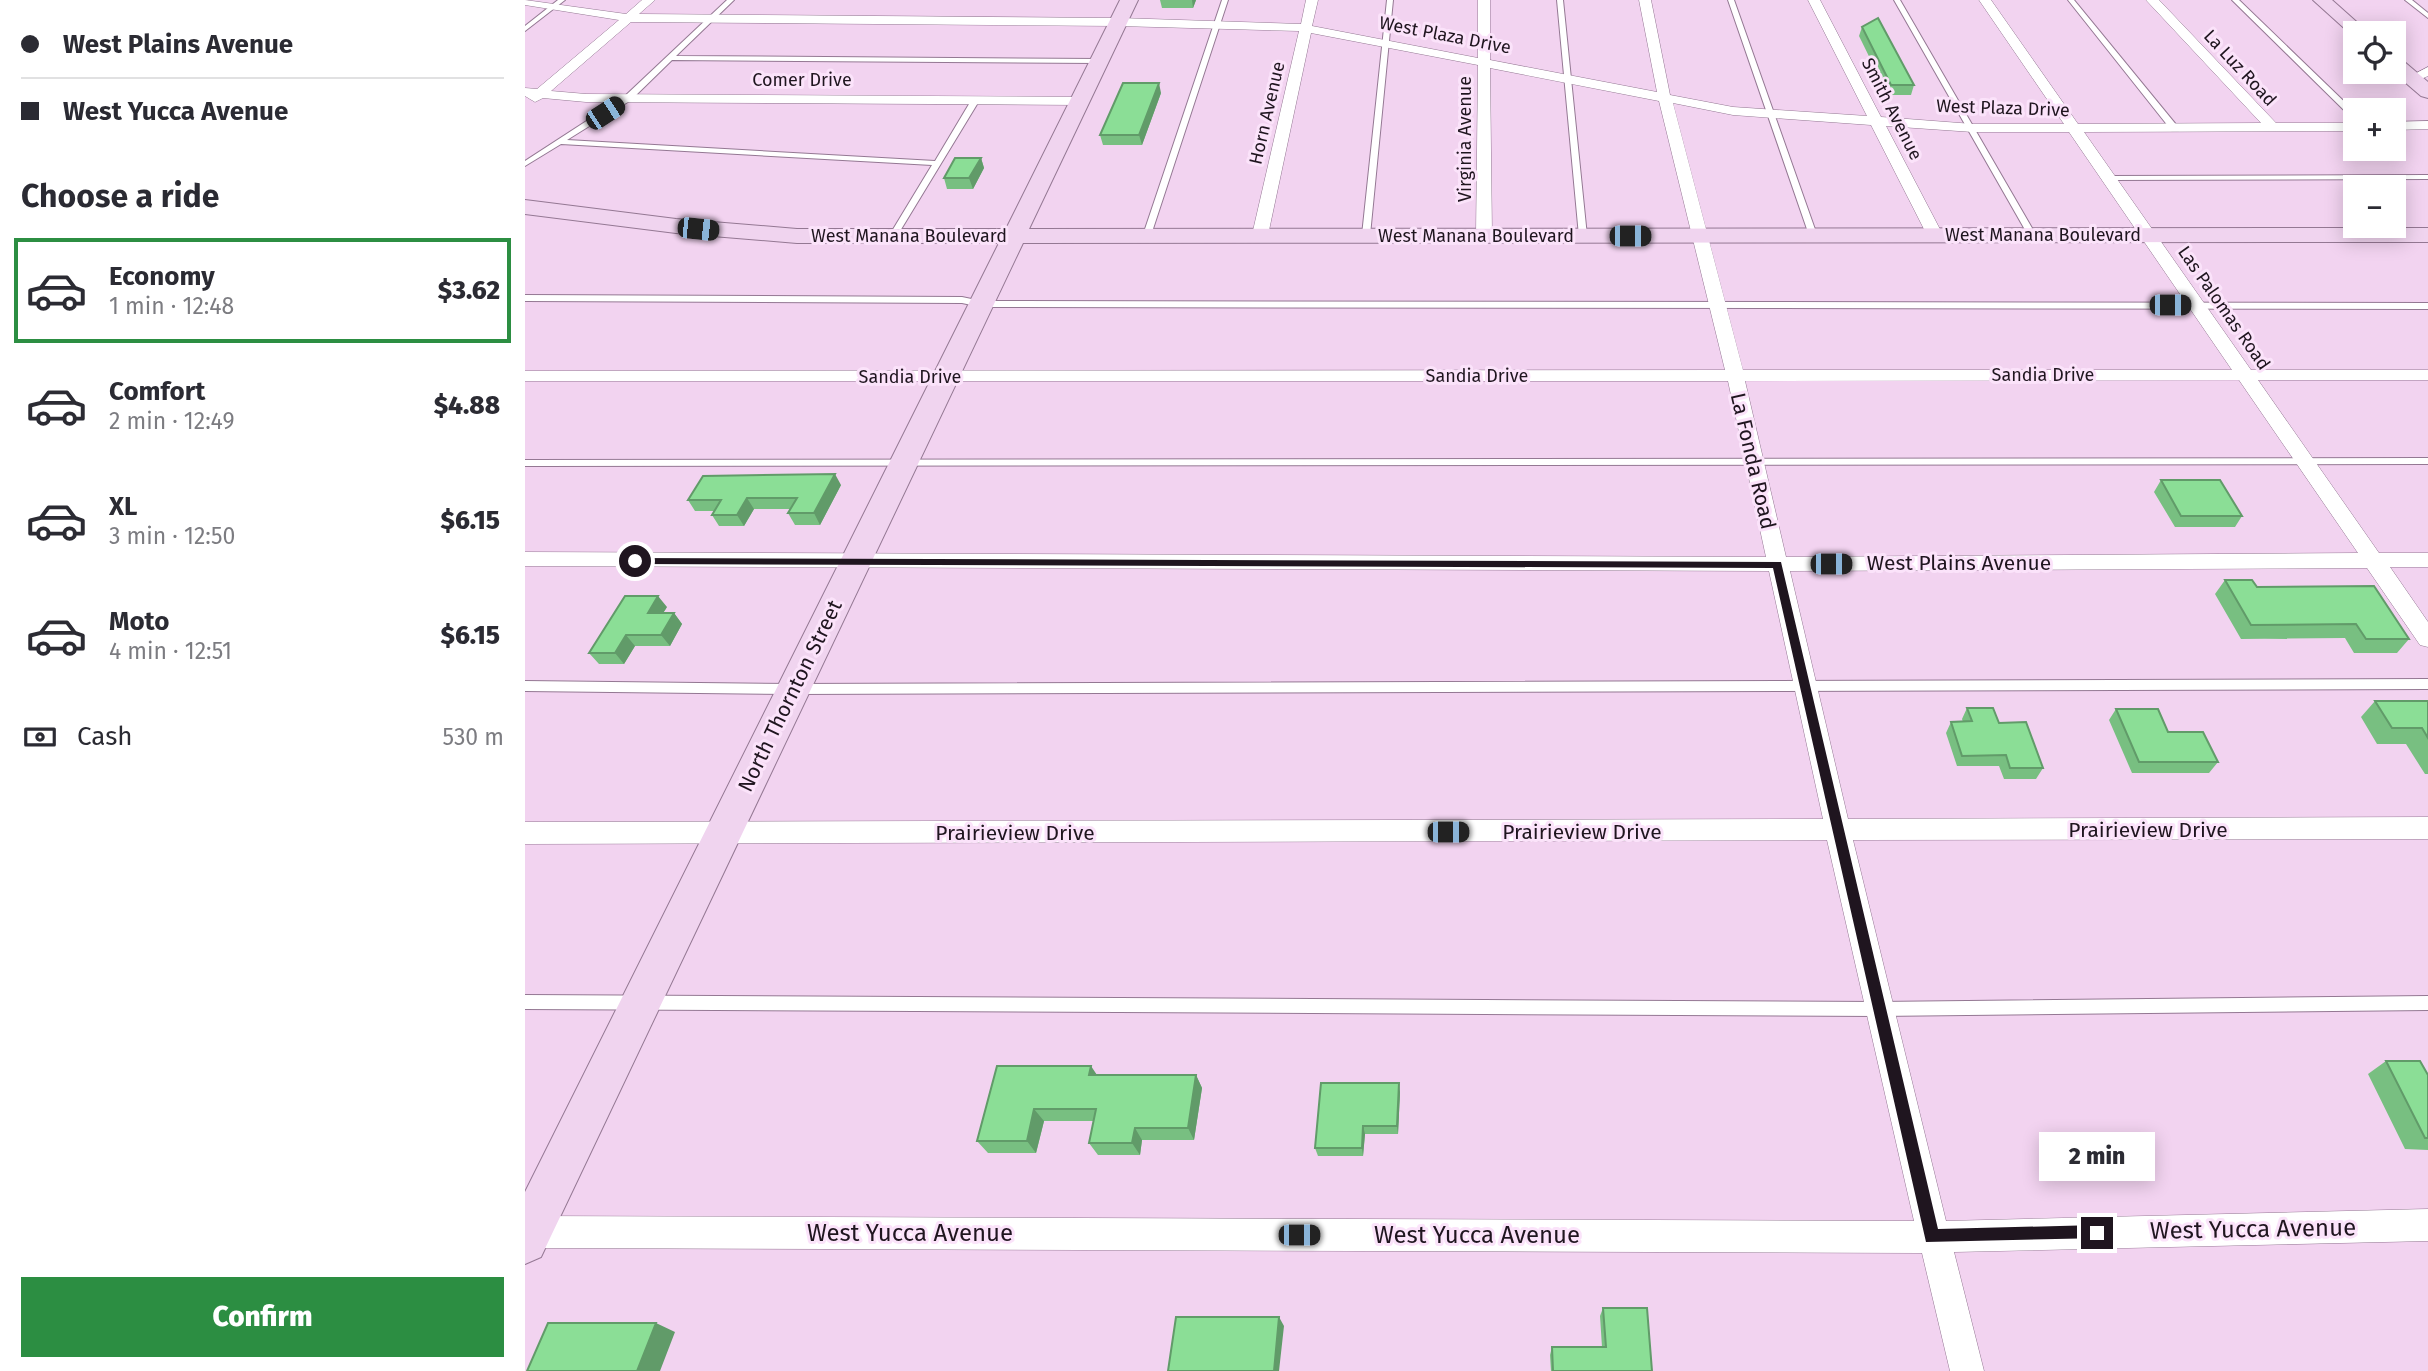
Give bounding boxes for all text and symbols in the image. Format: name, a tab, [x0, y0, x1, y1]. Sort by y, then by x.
street label: West Plaza Drive	[1377, 11, 1513, 59]
map controls	[2343, 21, 2406, 238]
button: locate	[2343, 21, 2406, 84]
street label: La Luz Road	[2199, 25, 2281, 111]
text: West Plains Avenue	[63, 29, 293, 60]
street label: Smith Avenue	[1857, 54, 1927, 164]
street label: Horn Avenue	[1244, 59, 1290, 167]
street label: Comer Drive	[752, 69, 852, 91]
street label: Virginia Avenue	[1454, 76, 1476, 202]
car	[582, 93, 629, 133]
street label: West Plaza Drive	[1936, 95, 2070, 121]
text: West Yucca Avenue	[63, 96, 288, 127]
button: +	[2343, 98, 2406, 161]
button: −	[2343, 175, 2406, 238]
text: Choose a ride	[21, 177, 219, 215]
car	[677, 216, 720, 242]
street label: West Manana Boulevard	[1945, 224, 2141, 246]
street label: West Manana Boulevard	[811, 225, 1007, 247]
street label: West Manana Boulevard	[1378, 225, 1574, 247]
car	[1610, 226, 1652, 247]
street label: Las Palomas Road	[2173, 242, 2275, 374]
icon: car	[25, 259, 88, 322]
text: Economy	[109, 261, 215, 292]
text: $3.62	[438, 275, 500, 306]
text: 1 min · 12:48	[109, 292, 234, 320]
car	[2150, 295, 2192, 316]
street label: Sandia Drive	[1992, 364, 2094, 386]
street label: Sandia Drive	[1426, 365, 1528, 387]
street label: Sandia Drive	[859, 366, 961, 388]
icon: car	[25, 374, 88, 437]
text: Comfort	[109, 376, 205, 407]
text: $4.88	[434, 390, 500, 421]
street label: La Fonda Road	[1725, 390, 1781, 532]
text: 2 min · 12:49	[109, 407, 234, 435]
icon: car	[25, 489, 88, 552]
text: XL	[109, 491, 137, 522]
text: $6.15	[441, 505, 500, 536]
text: 3 min · 12:50	[109, 522, 235, 550]
route start	[619, 545, 651, 577]
street label: West Plains Avenue	[1867, 550, 2051, 576]
car	[1811, 554, 1853, 575]
street label: North Thornton Street	[732, 595, 848, 796]
icon: car	[25, 604, 88, 667]
text: Moto	[109, 606, 169, 637]
text: $6.15	[441, 620, 500, 651]
text: 4 min · 12:51	[109, 637, 232, 665]
icon: cash	[21, 718, 59, 756]
text: Cash	[77, 721, 133, 752]
text: 530 m	[443, 723, 504, 751]
street label: Prairieview Drive	[2068, 817, 2228, 843]
street label: Prairieview Drive	[1502, 819, 1662, 845]
street label: Prairieview Drive	[935, 820, 1095, 846]
car	[1428, 822, 1470, 843]
callout: 2 min	[2039, 1132, 2155, 1180]
text: 2 min	[2069, 1142, 2125, 1170]
street label: West Yucca Avenue	[2150, 1213, 2356, 1245]
route end	[2081, 1217, 2113, 1249]
street label: West Yucca Avenue	[807, 1219, 1013, 1247]
street label: West Yucca Avenue	[1374, 1221, 1580, 1249]
car	[1279, 1225, 1321, 1246]
button: Confirm	[21, 1277, 504, 1357]

